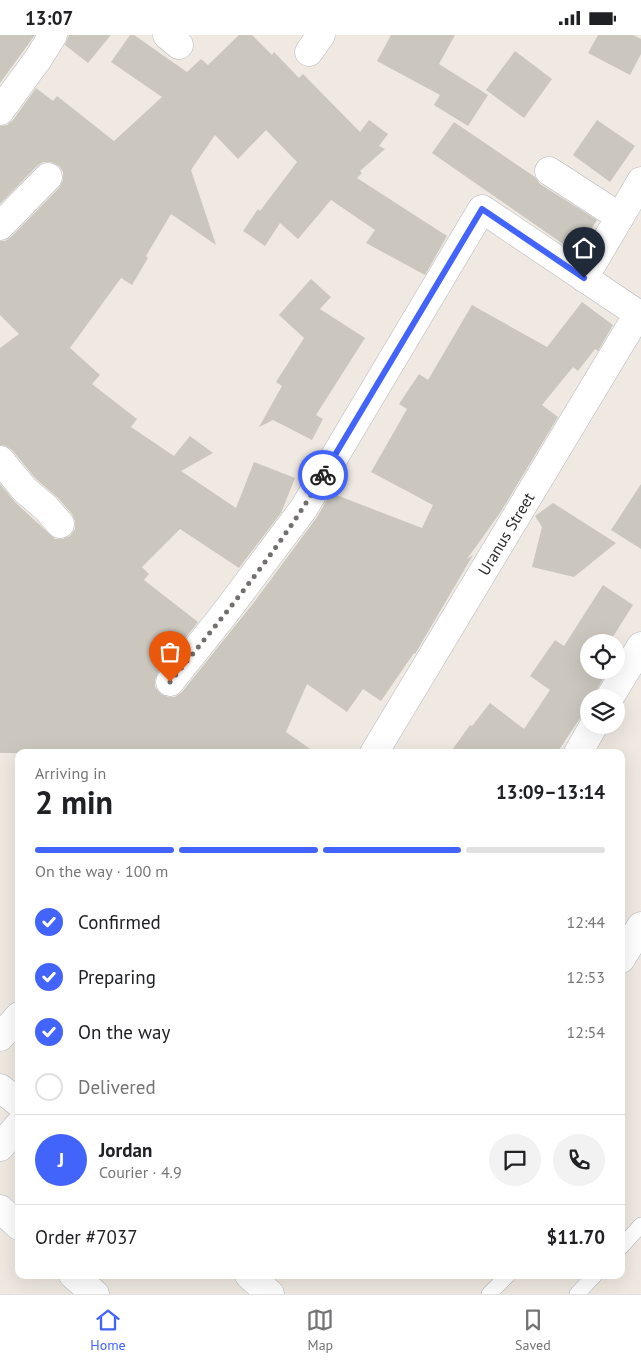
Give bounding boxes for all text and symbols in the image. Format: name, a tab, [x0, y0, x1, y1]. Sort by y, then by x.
text: 13:07	[25, 6, 73, 30]
pin	[563, 227, 605, 278]
icon: home	[570, 234, 598, 262]
courier	[298, 450, 348, 500]
icon: bike	[309, 461, 337, 489]
street label: Uranus Street	[473, 488, 539, 579]
pin	[149, 631, 191, 682]
map controls	[580, 634, 625, 734]
button: locate	[580, 634, 625, 679]
icon: bag	[156, 638, 184, 666]
button: layers	[580, 689, 625, 734]
text: Arriving in	[35, 763, 106, 783]
text: 13:09–13:14	[496, 780, 605, 804]
text: 2 min	[35, 781, 113, 823]
text: On the way · 100 m	[35, 861, 168, 881]
icon: check	[35, 908, 63, 936]
text: Confirmed	[78, 910, 161, 934]
text: 12:44	[567, 912, 605, 932]
icon: check	[35, 963, 63, 991]
text: Preparing	[78, 965, 156, 989]
text: 12:53	[567, 967, 605, 987]
icon: check	[35, 1018, 63, 1046]
text: On the way	[78, 1020, 170, 1044]
text: 12:54	[567, 1022, 605, 1042]
text: Delivered	[78, 1075, 156, 1099]
button: chat	[489, 1134, 541, 1186]
button: phone	[553, 1134, 605, 1186]
text: Jordan	[99, 1138, 152, 1162]
text: J	[58, 1148, 64, 1172]
text: Courier · 4.9	[99, 1162, 182, 1182]
text: Order #7037	[35, 1225, 138, 1249]
text: $11.70	[546, 1225, 605, 1249]
tab: Home	[90, 1306, 126, 1354]
tab: Map	[306, 1306, 334, 1354]
tab: Saved	[515, 1306, 551, 1354]

